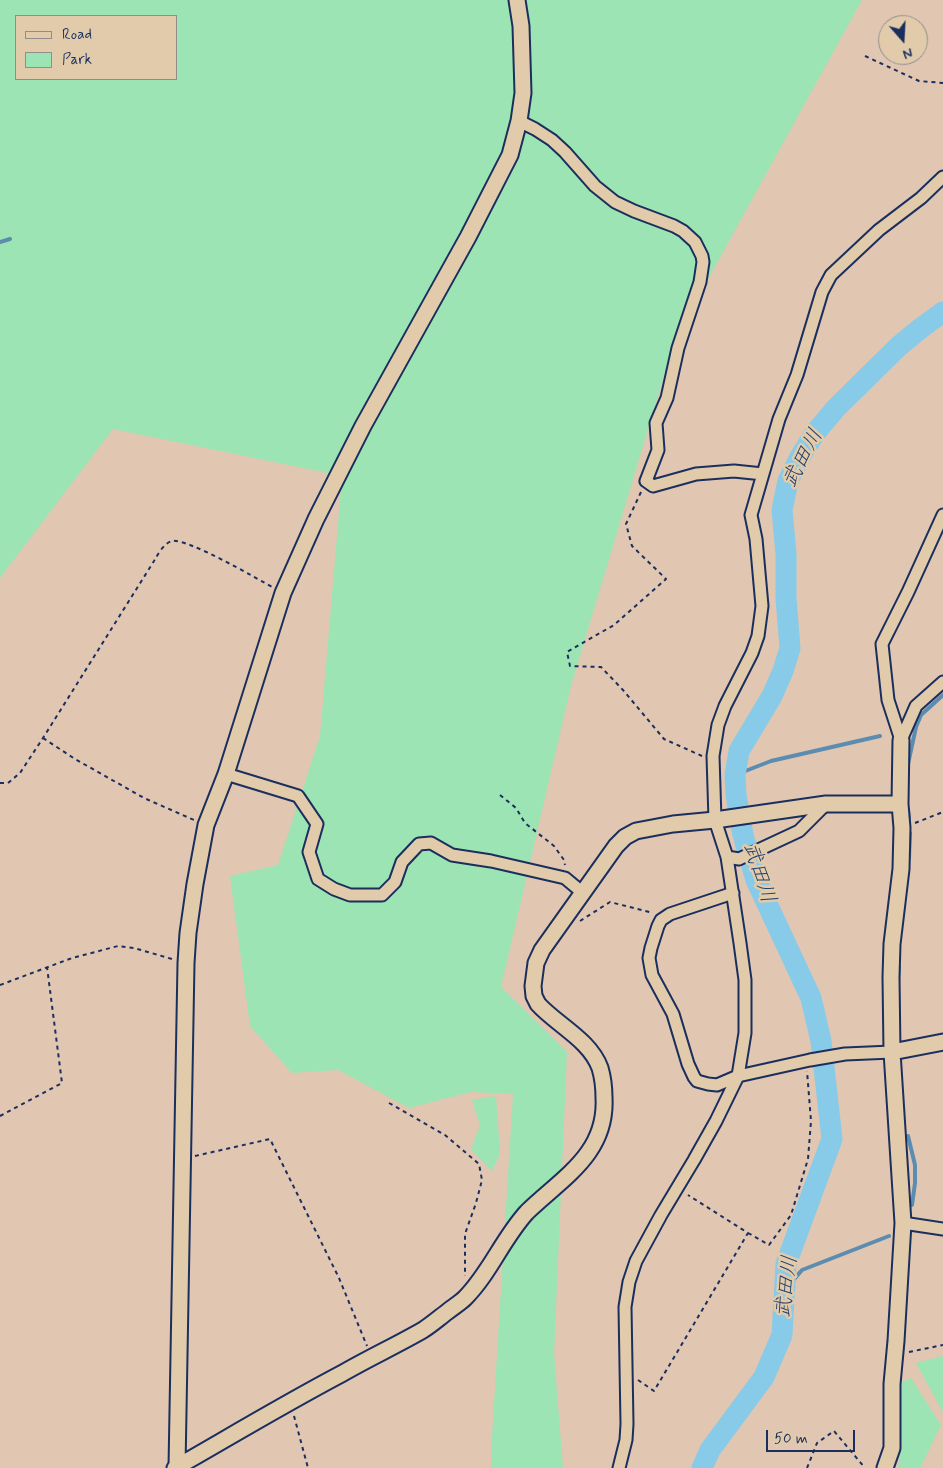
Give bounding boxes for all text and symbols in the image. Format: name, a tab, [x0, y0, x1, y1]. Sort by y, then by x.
legend	[15, 15, 178, 80]
north arrow	[878, 15, 928, 65]
text: Road	[62, 25, 92, 45]
text: N	[900, 43, 915, 63]
text: Park	[62, 50, 92, 70]
water label: 武田川	[778, 425, 830, 493]
water label: 武田川	[736, 839, 780, 907]
water label: 武田川	[772, 1254, 804, 1320]
scale bar	[768, 1420, 857, 1452]
text: 50 m	[774, 1429, 808, 1449]

